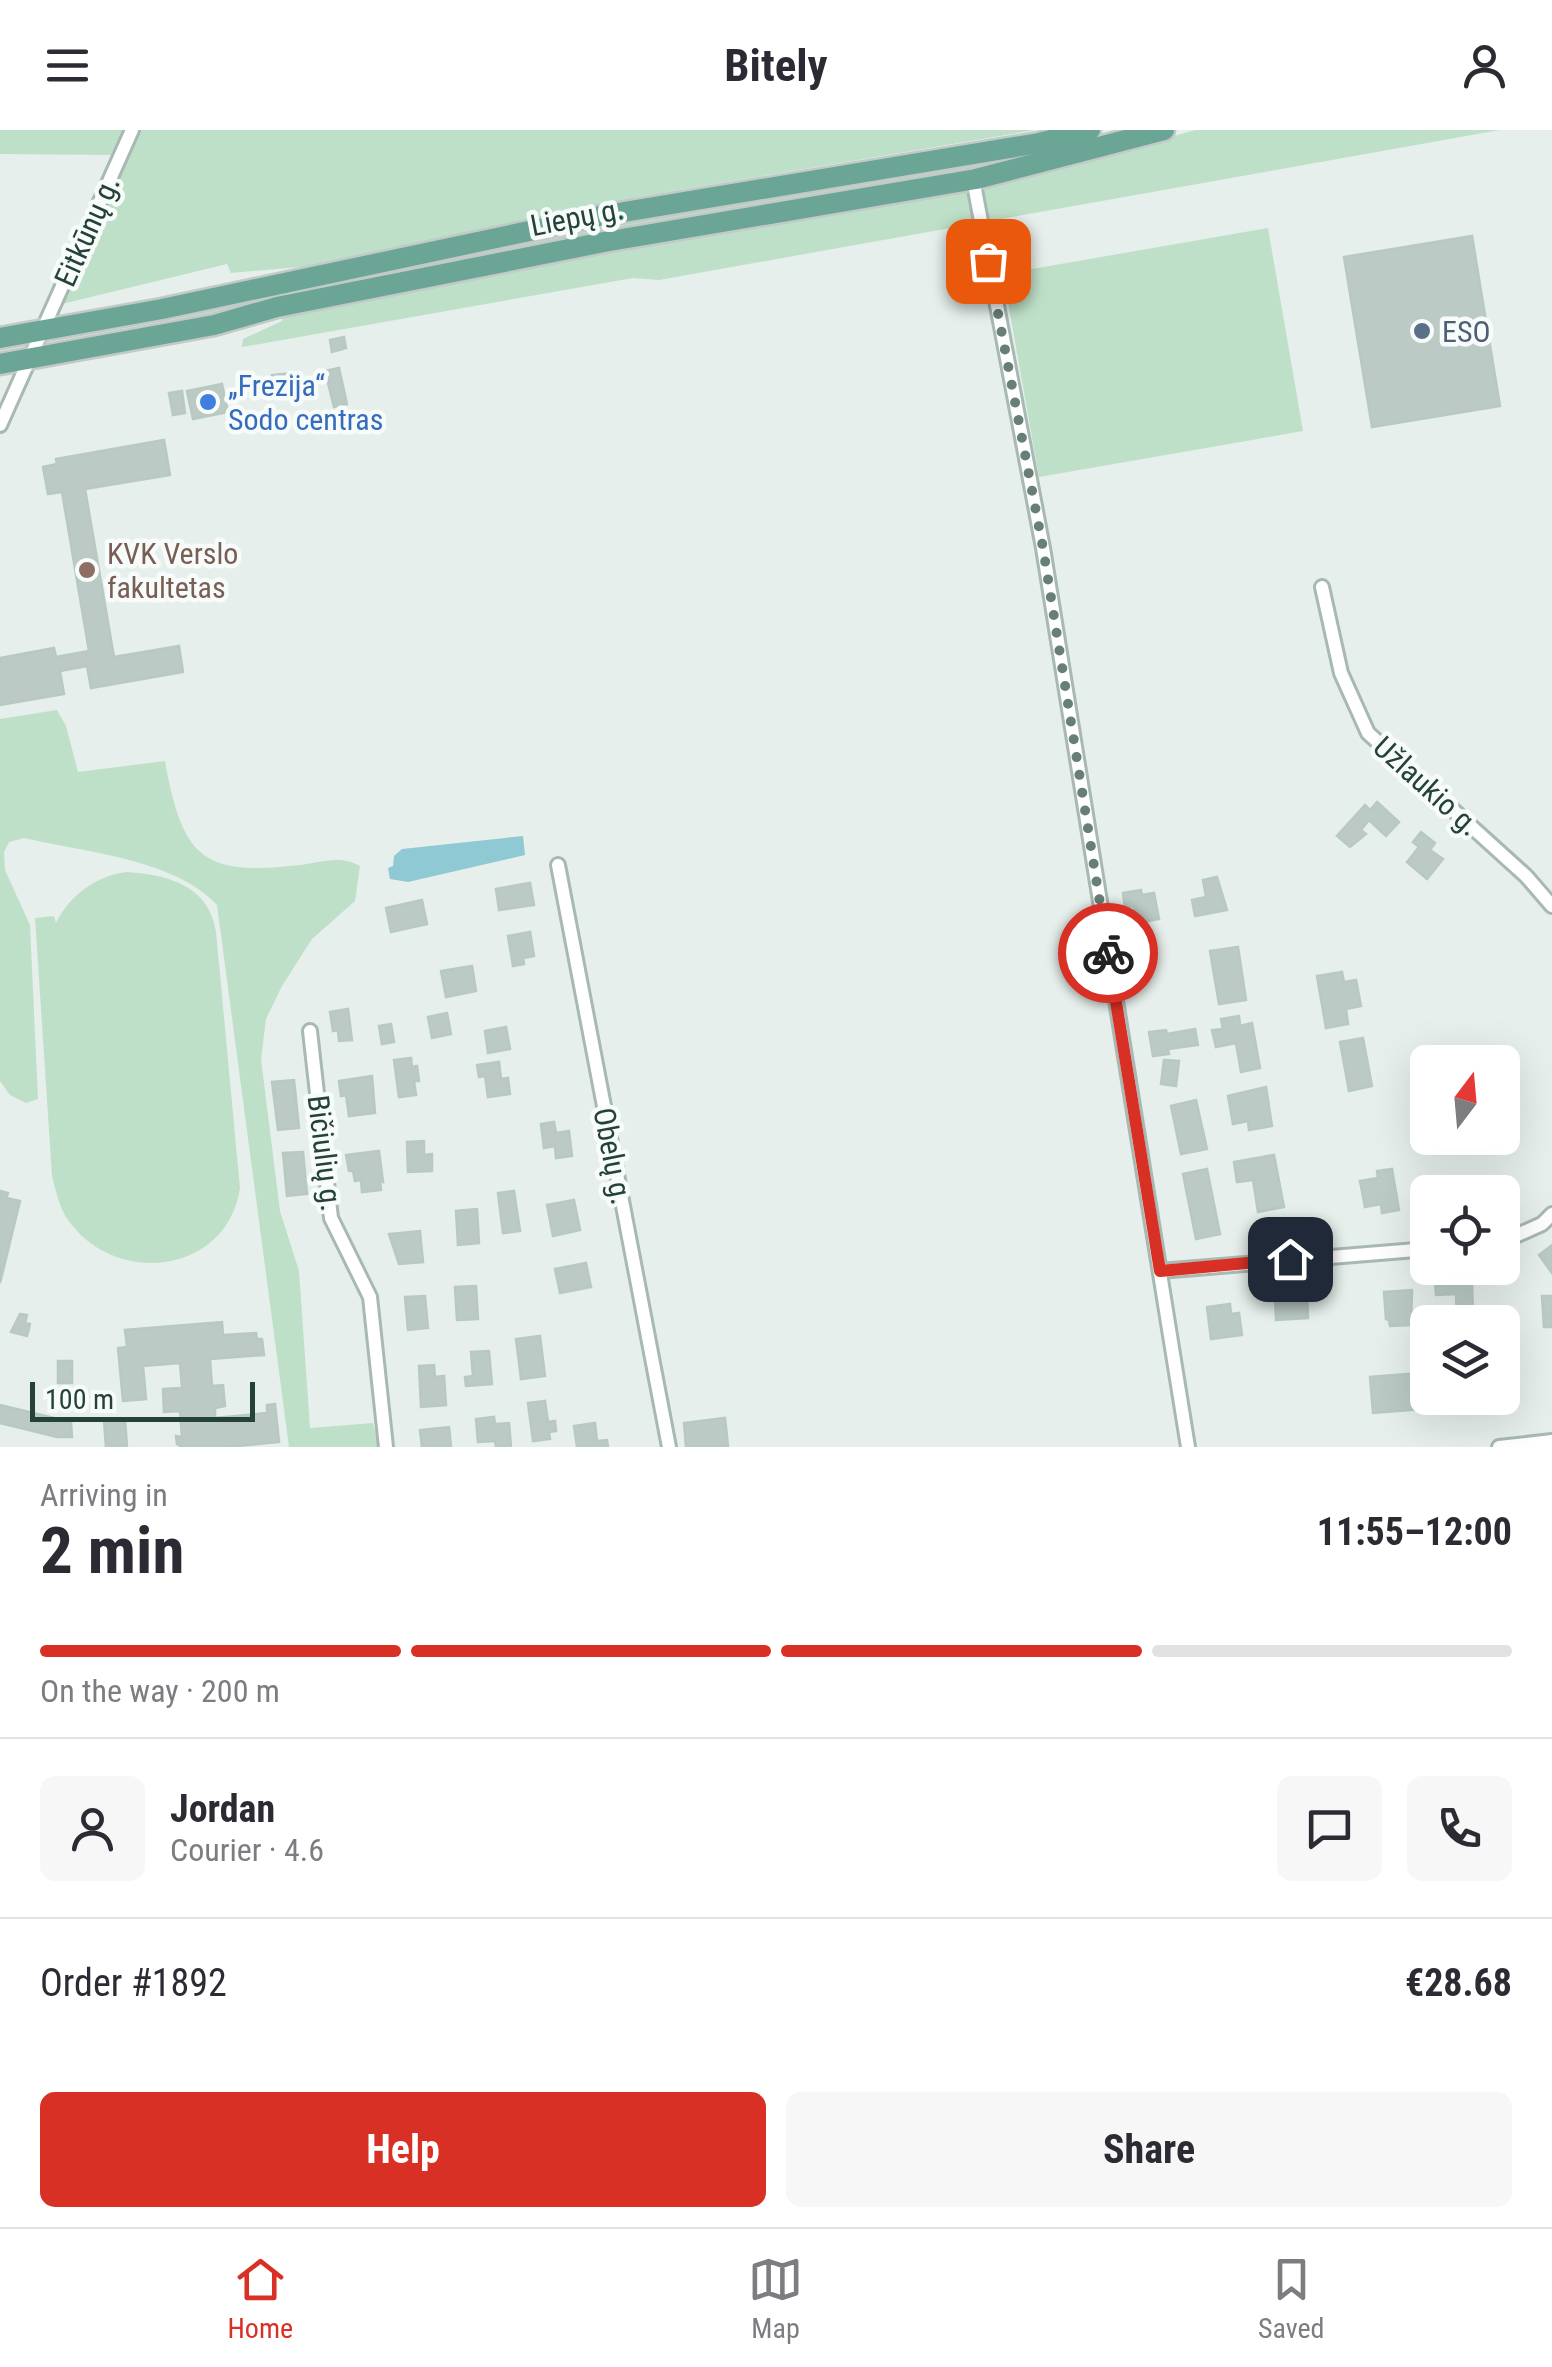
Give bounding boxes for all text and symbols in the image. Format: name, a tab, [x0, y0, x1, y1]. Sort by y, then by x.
icon: menu	[40, 38, 95, 93]
icon: person	[1457, 38, 1512, 93]
text: Bitely	[724, 39, 828, 92]
street label: Eitkūnų g.	[47, 170, 127, 292]
street label: Liepų g.	[527, 191, 627, 243]
pin	[946, 219, 1031, 304]
icon: bag	[961, 234, 1016, 289]
place label: ESO	[1442, 314, 1491, 349]
marker: ESO	[1411, 320, 1433, 342]
place label: „Frezija“ Sodo centras	[228, 368, 383, 437]
marker: „Frezija“ Sodo centras	[197, 391, 219, 413]
place label: KVK Verslo fakultetas	[107, 536, 238, 605]
marker: KVK Verslo fakultetas	[76, 559, 98, 581]
street label: Užlaukio g.	[1367, 729, 1487, 843]
courier	[1058, 903, 1158, 1003]
icon: bike	[1081, 926, 1136, 981]
north arrow	[1410, 1045, 1520, 1155]
map controls	[1410, 1045, 1520, 1415]
street label: Bičiulių g.	[301, 1093, 349, 1213]
street label: Obelų g.	[586, 1105, 640, 1207]
button: locate	[1410, 1175, 1520, 1285]
pin	[1248, 1217, 1333, 1302]
icon: home	[1263, 1232, 1318, 1287]
button: layers	[1410, 1305, 1520, 1415]
scale bar	[30, 1377, 255, 1422]
text: 100 m	[45, 1383, 114, 1416]
text: Arriving in	[40, 1476, 168, 1514]
text: 11:55–12:00	[1317, 1510, 1512, 1554]
text: 2 min	[40, 1513, 184, 1589]
text: On the way · 200 m	[40, 1672, 280, 1710]
button: person	[40, 1776, 145, 1881]
button: chat	[1277, 1776, 1382, 1881]
button: phone	[1407, 1776, 1512, 1881]
text: Jordan	[170, 1787, 275, 1831]
text: Courier · 4.6	[170, 1831, 324, 1869]
text: Order #1892	[40, 1961, 227, 2005]
text: €28.68	[1405, 1961, 1512, 2005]
button: Help	[40, 2092, 766, 2207]
button: Share	[786, 2092, 1512, 2207]
tab: Home	[227, 2252, 293, 2345]
tab: Map	[748, 2252, 803, 2345]
tab: Saved	[1258, 2252, 1325, 2345]

